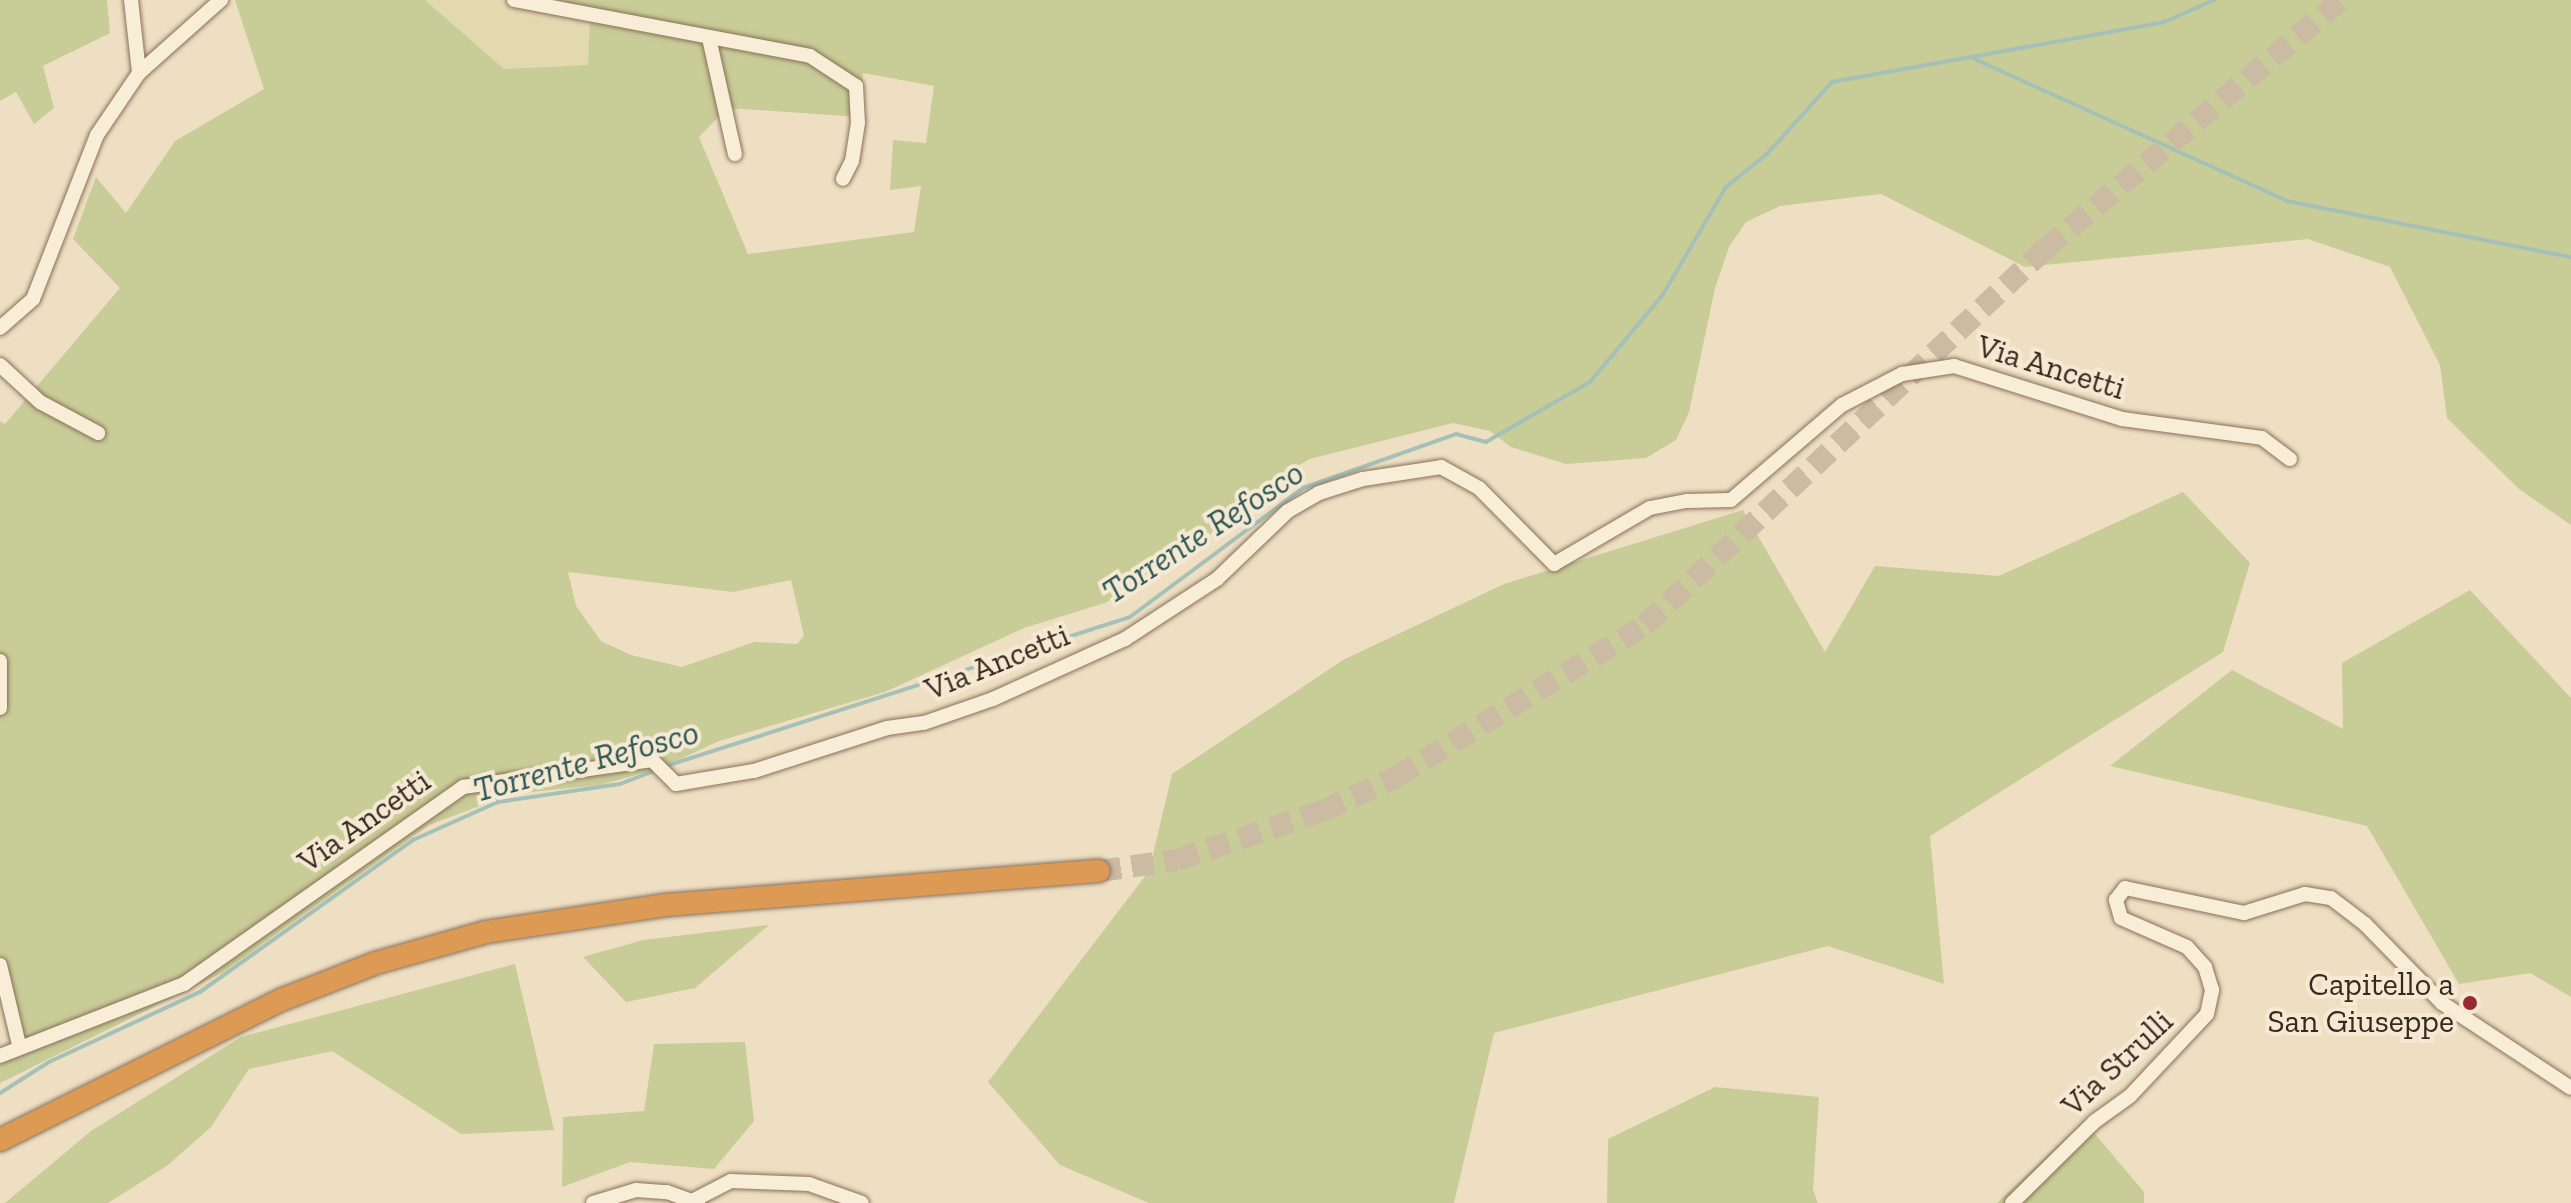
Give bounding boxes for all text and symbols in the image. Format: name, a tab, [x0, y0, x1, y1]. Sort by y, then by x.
street label: Via Ancetti	[1972, 326, 2130, 408]
water label: Torrente Refosco	[1095, 452, 1311, 612]
street label: Via Ancetti	[919, 615, 1075, 709]
water label: Torrente Refosco	[469, 711, 703, 811]
street label: Via Ancetti	[290, 761, 438, 881]
place label: Capitello a San Giuseppe	[2268, 966, 2454, 1041]
marker: Capitello a San Giuseppe	[2461, 994, 2479, 1012]
street label: Via Strulli	[2053, 1002, 2181, 1124]

